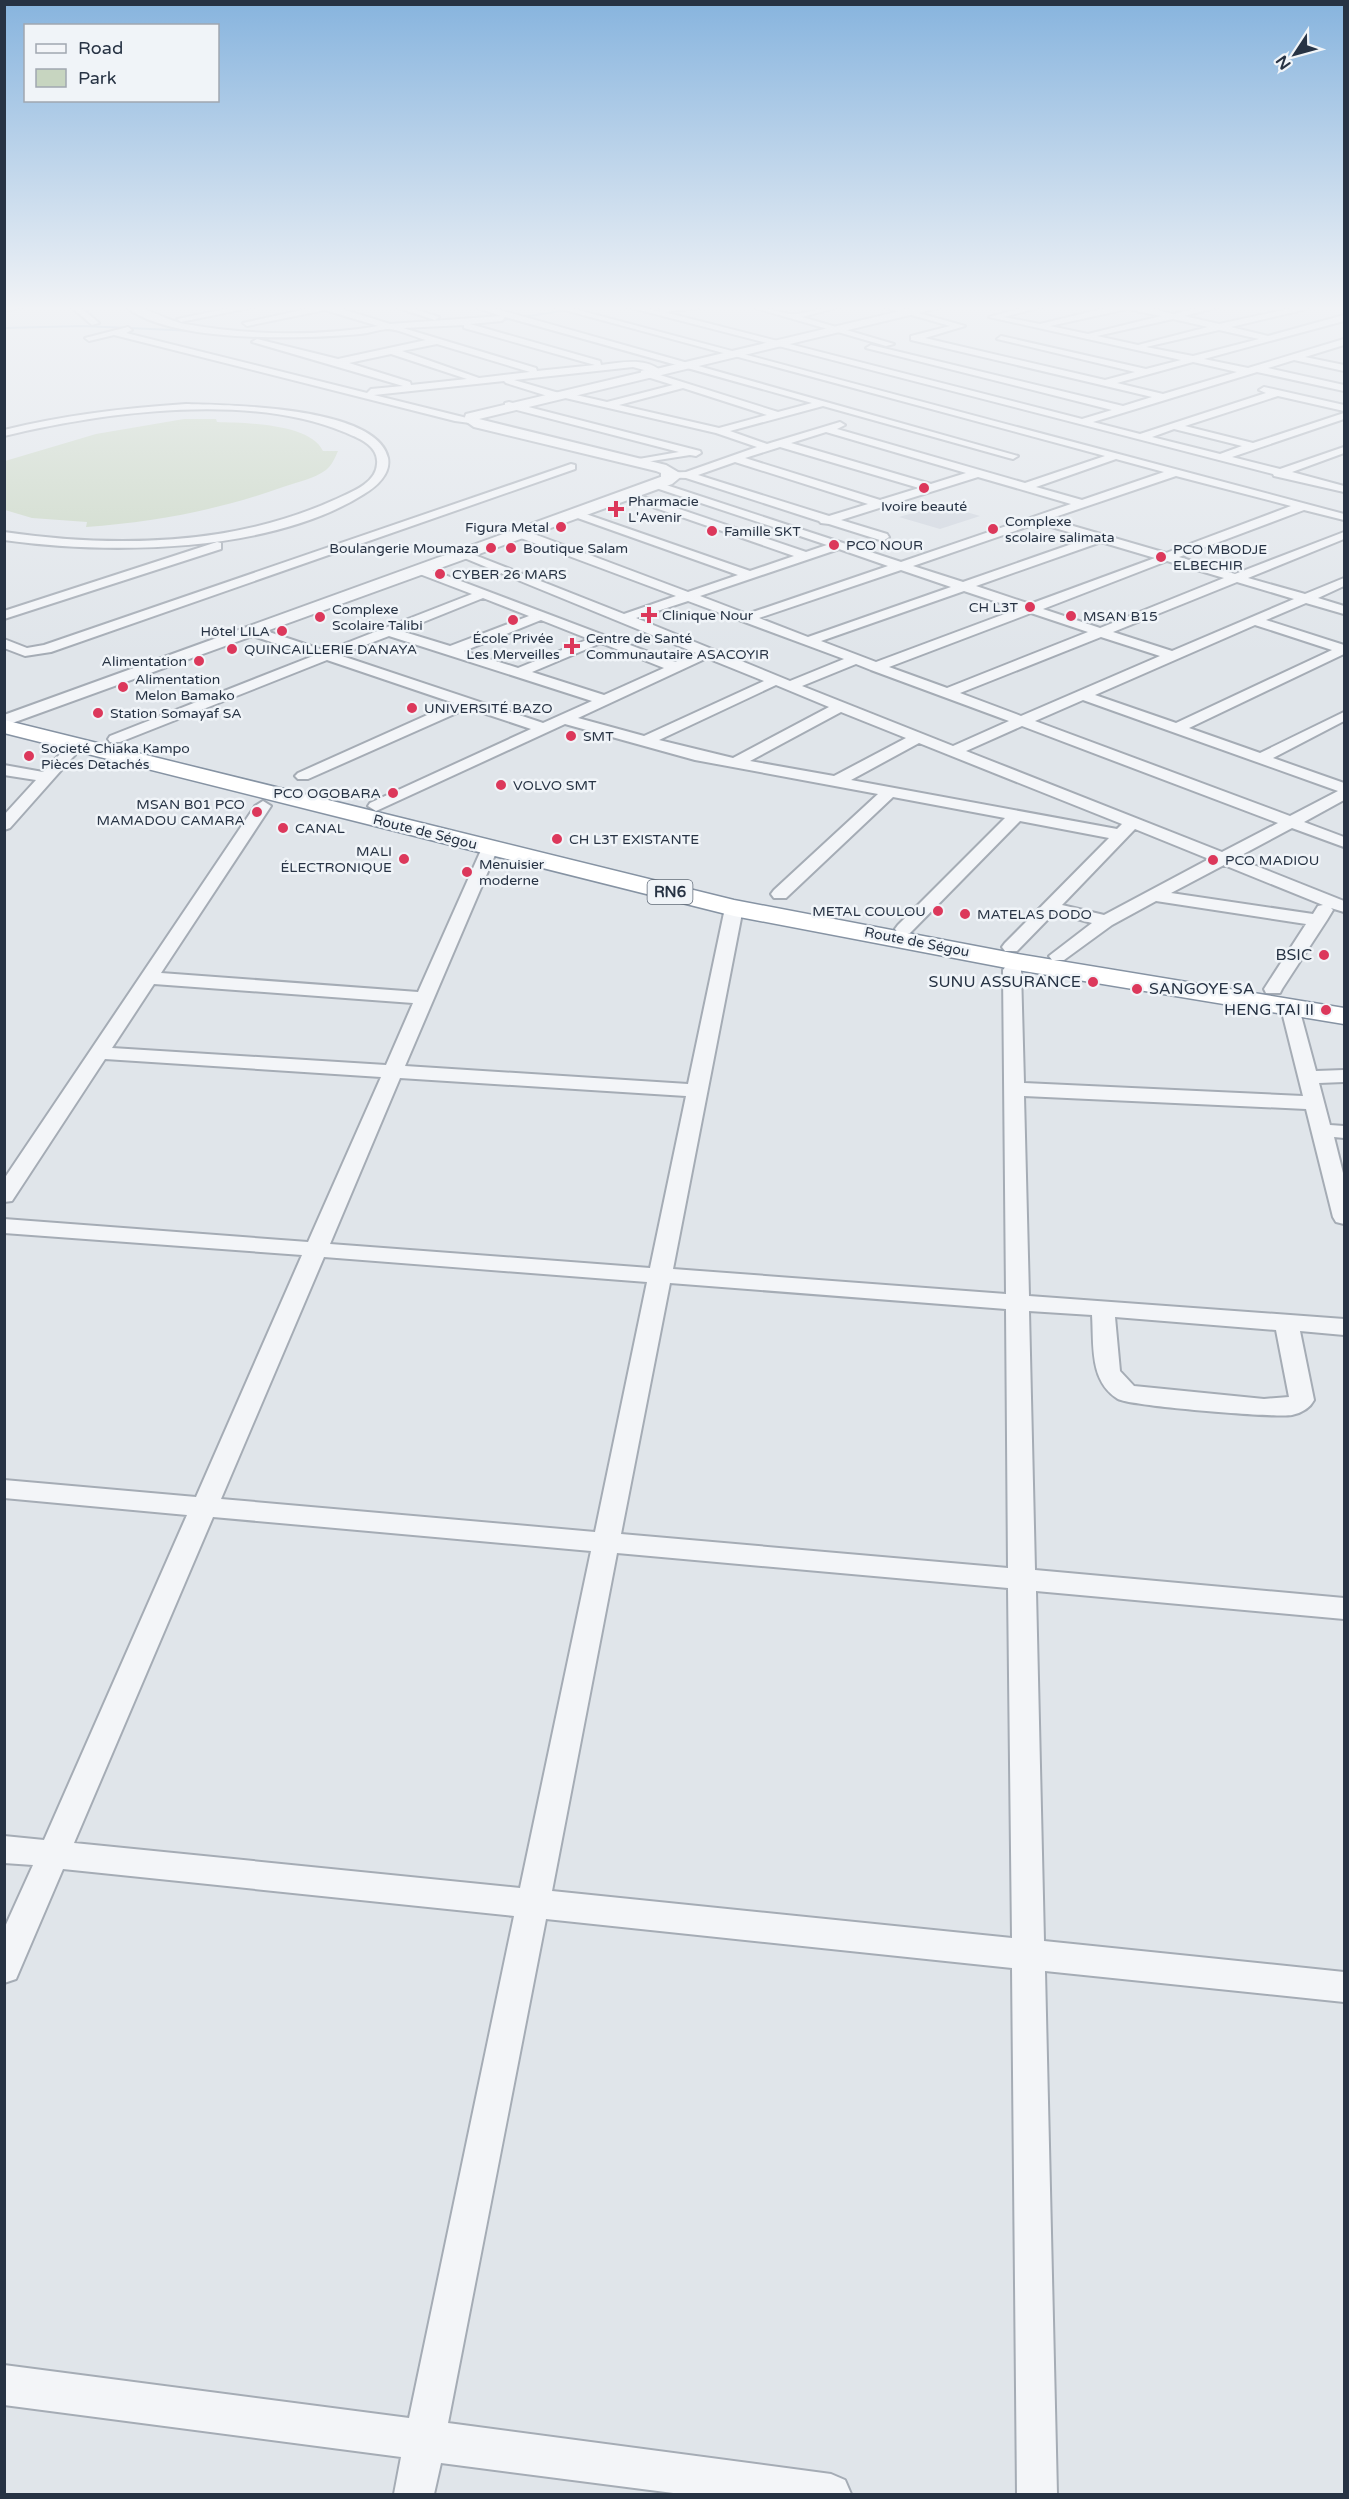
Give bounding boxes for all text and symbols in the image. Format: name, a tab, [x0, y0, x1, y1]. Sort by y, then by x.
legend	[24, 24, 219, 102]
north arrow	[1265, 24, 1325, 84]
text: Road	[78, 37, 123, 59]
text: N	[1272, 51, 1296, 73]
text: Park	[78, 67, 117, 89]
marker: Ivoire beauté	[917, 481, 931, 495]
place label: Pharmacie L'Avenir	[628, 493, 699, 526]
place label: Ivoire beauté	[881, 498, 967, 515]
marker: Pharmacie L'Avenir	[609, 502, 623, 516]
place label: Complexe scolaire salimata	[1005, 513, 1115, 546]
place label: Figura Metal	[465, 519, 549, 536]
marker: Figura Metal	[554, 520, 568, 534]
marker: Complexe scolaire salimata	[986, 522, 1000, 536]
place label: Famille SKT	[724, 523, 801, 540]
marker: Famille SKT	[705, 524, 719, 538]
place label: PCO NOUR	[846, 537, 923, 554]
marker: PCO NOUR	[827, 538, 841, 552]
place label: Boulangerie Moumaza	[329, 540, 479, 557]
place label: Boutique Salam	[523, 540, 628, 557]
marker: Boulangerie Moumaza	[484, 541, 498, 555]
marker: Boutique Salam	[504, 541, 518, 555]
place label: PCO MBODJE ELBECHIR	[1173, 541, 1267, 574]
marker: PCO MBODJE ELBECHIR	[1154, 550, 1168, 564]
place label: CYBER 26 MARS	[452, 566, 567, 583]
marker: CYBER 26 MARS	[433, 567, 447, 581]
place label: CH L3T	[969, 599, 1018, 616]
marker: CH L3T	[1023, 600, 1037, 614]
place label: Complexe Scolaire Talibi	[332, 601, 423, 634]
marker: Clinique Nour	[640, 606, 658, 624]
place label: Clinique Nour	[662, 607, 754, 624]
place label: MSAN B15	[1083, 608, 1158, 625]
marker: MSAN B15	[1064, 609, 1078, 623]
marker: Complexe Scolaire Talibi	[313, 610, 327, 624]
marker: École Privée Les Merveilles	[506, 613, 520, 627]
place label: Hôtel LILA	[201, 623, 270, 640]
marker: Hôtel LILA	[275, 624, 289, 638]
place label: École Privée Les Merveilles	[466, 630, 560, 663]
place label: Centre de Santé Communautaire ASACOYIR	[586, 630, 769, 663]
marker: Centre de Santé Communautaire ASACOYIR	[563, 637, 581, 655]
place label: QUINCAILLERIE DANAYA	[244, 641, 417, 658]
marker: QUINCAILLERIE DANAYA	[225, 642, 239, 656]
place label: Alimentation	[102, 653, 187, 670]
marker: Alimentation	[192, 654, 206, 668]
place label: Alimentation Melon Bamako	[135, 671, 235, 704]
marker: Alimentation Melon Bamako	[116, 680, 130, 694]
place label: UNIVERSITÉ BAZO	[424, 700, 553, 717]
marker: UNIVERSITÉ BAZO	[405, 701, 419, 715]
place label: Station Somayaf SA	[110, 705, 242, 722]
marker: Station Somayaf SA	[91, 706, 105, 720]
place label: SMT	[583, 728, 614, 745]
marker: SMT	[564, 729, 578, 743]
place label: Societé Chiaka Kampo Pièces Detachés	[41, 740, 190, 773]
marker: Societé Chiaka Kampo Pièces Detachés	[22, 749, 36, 763]
place label: VOLVO SMT	[513, 777, 597, 794]
marker: VOLVO SMT	[494, 778, 508, 792]
place label: PCO OGOBARA	[273, 785, 381, 802]
marker: PCO OGOBARA	[386, 786, 400, 800]
place label: MSAN B01 PCO MAMADOU CAMARA	[96, 796, 245, 829]
marker: MSAN B01 PCO MAMADOU CAMARA	[250, 805, 264, 819]
street label: Route de Ségou	[371, 811, 479, 853]
place label: CANAL	[295, 820, 345, 837]
marker: CANAL	[276, 821, 290, 835]
place label: CH L3T EXISTANTE	[569, 831, 699, 848]
marker: CH L3T EXISTANTE	[550, 832, 564, 846]
place label: MALI ÉLECTRONIQUE	[280, 843, 392, 876]
marker: MALI ÉLECTRONIQUE	[397, 852, 411, 866]
place label: PCO MADIOU	[1225, 852, 1319, 869]
marker: PCO MADIOU	[1206, 853, 1220, 867]
place label: Menuisier moderne	[479, 856, 545, 889]
marker: Menuisier moderne	[460, 865, 474, 879]
road number: RN6	[648, 880, 692, 904]
place label: METAL COULOU	[812, 903, 926, 920]
marker: METAL COULOU	[931, 904, 945, 918]
place label: MATELAS DODO	[977, 906, 1092, 923]
marker: MATELAS DODO	[958, 907, 972, 921]
street label: Route de Ségou	[863, 923, 971, 961]
place label: BSIC	[1275, 945, 1312, 965]
marker: BSIC	[1317, 948, 1331, 962]
place label: SUNU ASSURANCE	[929, 972, 1081, 992]
marker: SUNU ASSURANCE	[1086, 975, 1100, 989]
place label: SANGOYE SA	[1149, 979, 1255, 999]
marker: SANGOYE SA	[1130, 982, 1144, 996]
place label: HENG TAI II	[1224, 1000, 1314, 1020]
marker: HENG TAI II	[1319, 1003, 1333, 1017]

